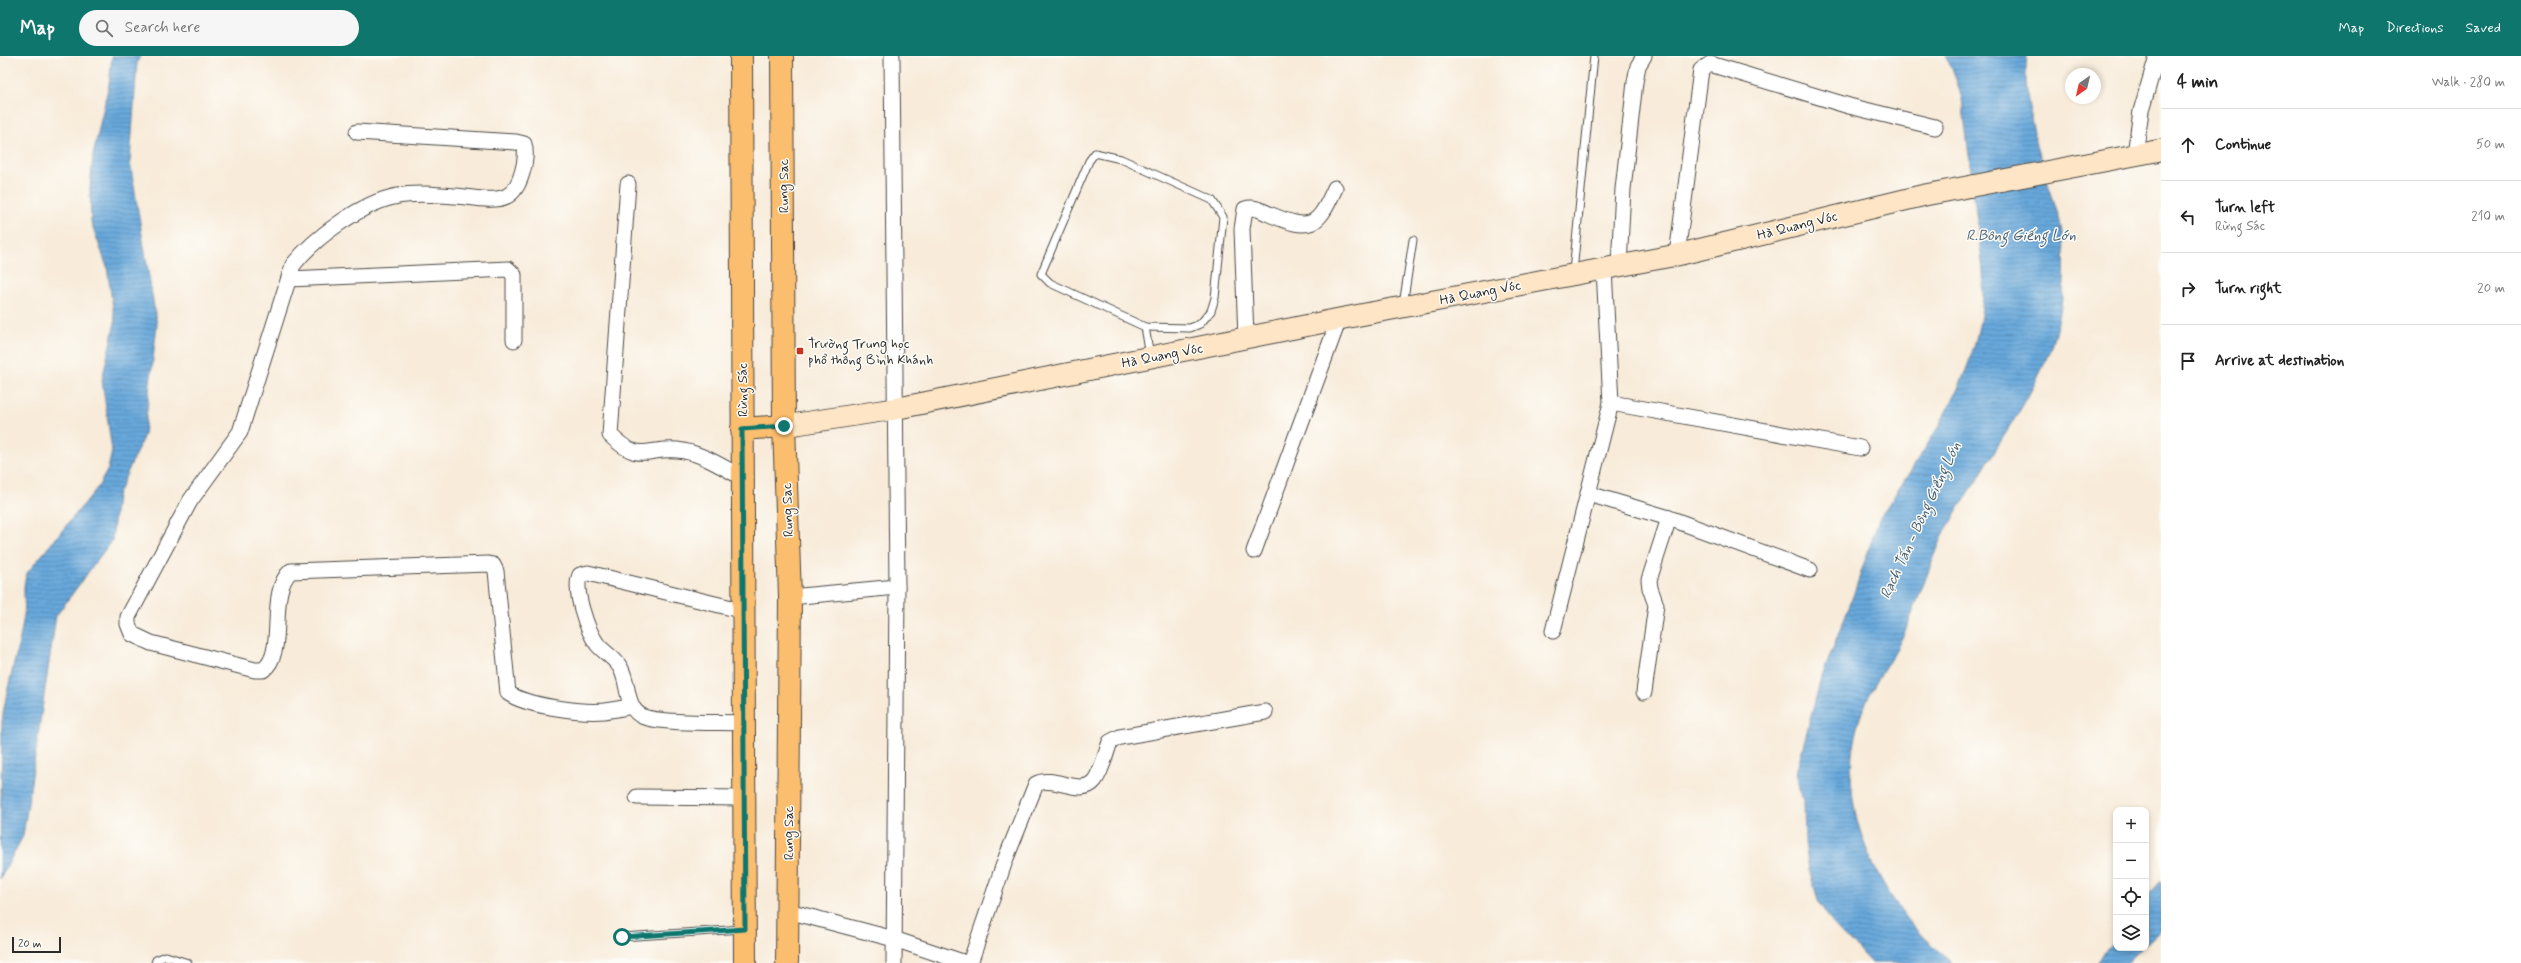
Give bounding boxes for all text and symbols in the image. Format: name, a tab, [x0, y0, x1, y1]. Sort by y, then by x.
search box	[79, 10, 359, 46]
text: Map	[20, 16, 55, 41]
icon: search	[93, 17, 115, 39]
text: Search here	[125, 18, 200, 38]
text: Map	[2338, 19, 2364, 37]
text: Directions	[2386, 19, 2444, 37]
text: Saved	[2466, 19, 2501, 37]
north arrow	[2065, 68, 2101, 104]
text: 4 min	[2177, 71, 2218, 93]
text: Walk · 280 m	[2432, 74, 2505, 91]
icon: ahead	[2177, 134, 2199, 156]
text: Continue	[2215, 135, 2271, 155]
text: 50 m	[2476, 136, 2505, 153]
street label: Rung Sac	[775, 158, 794, 213]
text: Turn left	[2215, 198, 2275, 218]
icon: left	[2177, 206, 2199, 228]
street label: Hà Quang Vóc	[1755, 207, 1840, 246]
text: 210 m	[2471, 208, 2505, 225]
text: Rừng Sác	[2215, 218, 2265, 235]
water label: R.Bông Giếng Lớn	[1966, 226, 2076, 248]
street label: Hà Quang Vóc	[1438, 276, 1523, 311]
icon: right	[2177, 278, 2199, 300]
text: Turn right	[2215, 279, 2282, 299]
text: 20 m	[2477, 280, 2505, 297]
place label: Trường Trung học phổ thông Bình Khánh	[808, 335, 933, 371]
street label: Hà Quang Vóc	[1120, 339, 1205, 374]
marker: Trường Trung học phổ thông Bình Khánh	[795, 346, 805, 356]
icon: arrive	[2177, 350, 2199, 372]
text: Arrive at destination	[2215, 351, 2344, 371]
street label: Rừng Sác	[734, 363, 754, 417]
route end	[775, 417, 793, 435]
water label: Rạch Tấn - Bông Giếng Lớn	[1876, 438, 1968, 603]
street label: Rung Sac	[778, 482, 799, 538]
street label: Rung Sac	[780, 805, 799, 860]
map controls	[2113, 807, 2149, 951]
button: +	[2113, 807, 2149, 843]
button: −	[2113, 843, 2149, 879]
button: locate	[2113, 879, 2149, 915]
button: layers	[2113, 915, 2149, 951]
route start	[613, 928, 631, 946]
scale bar	[12, 935, 61, 954]
text: 20 m	[18, 937, 41, 951]

